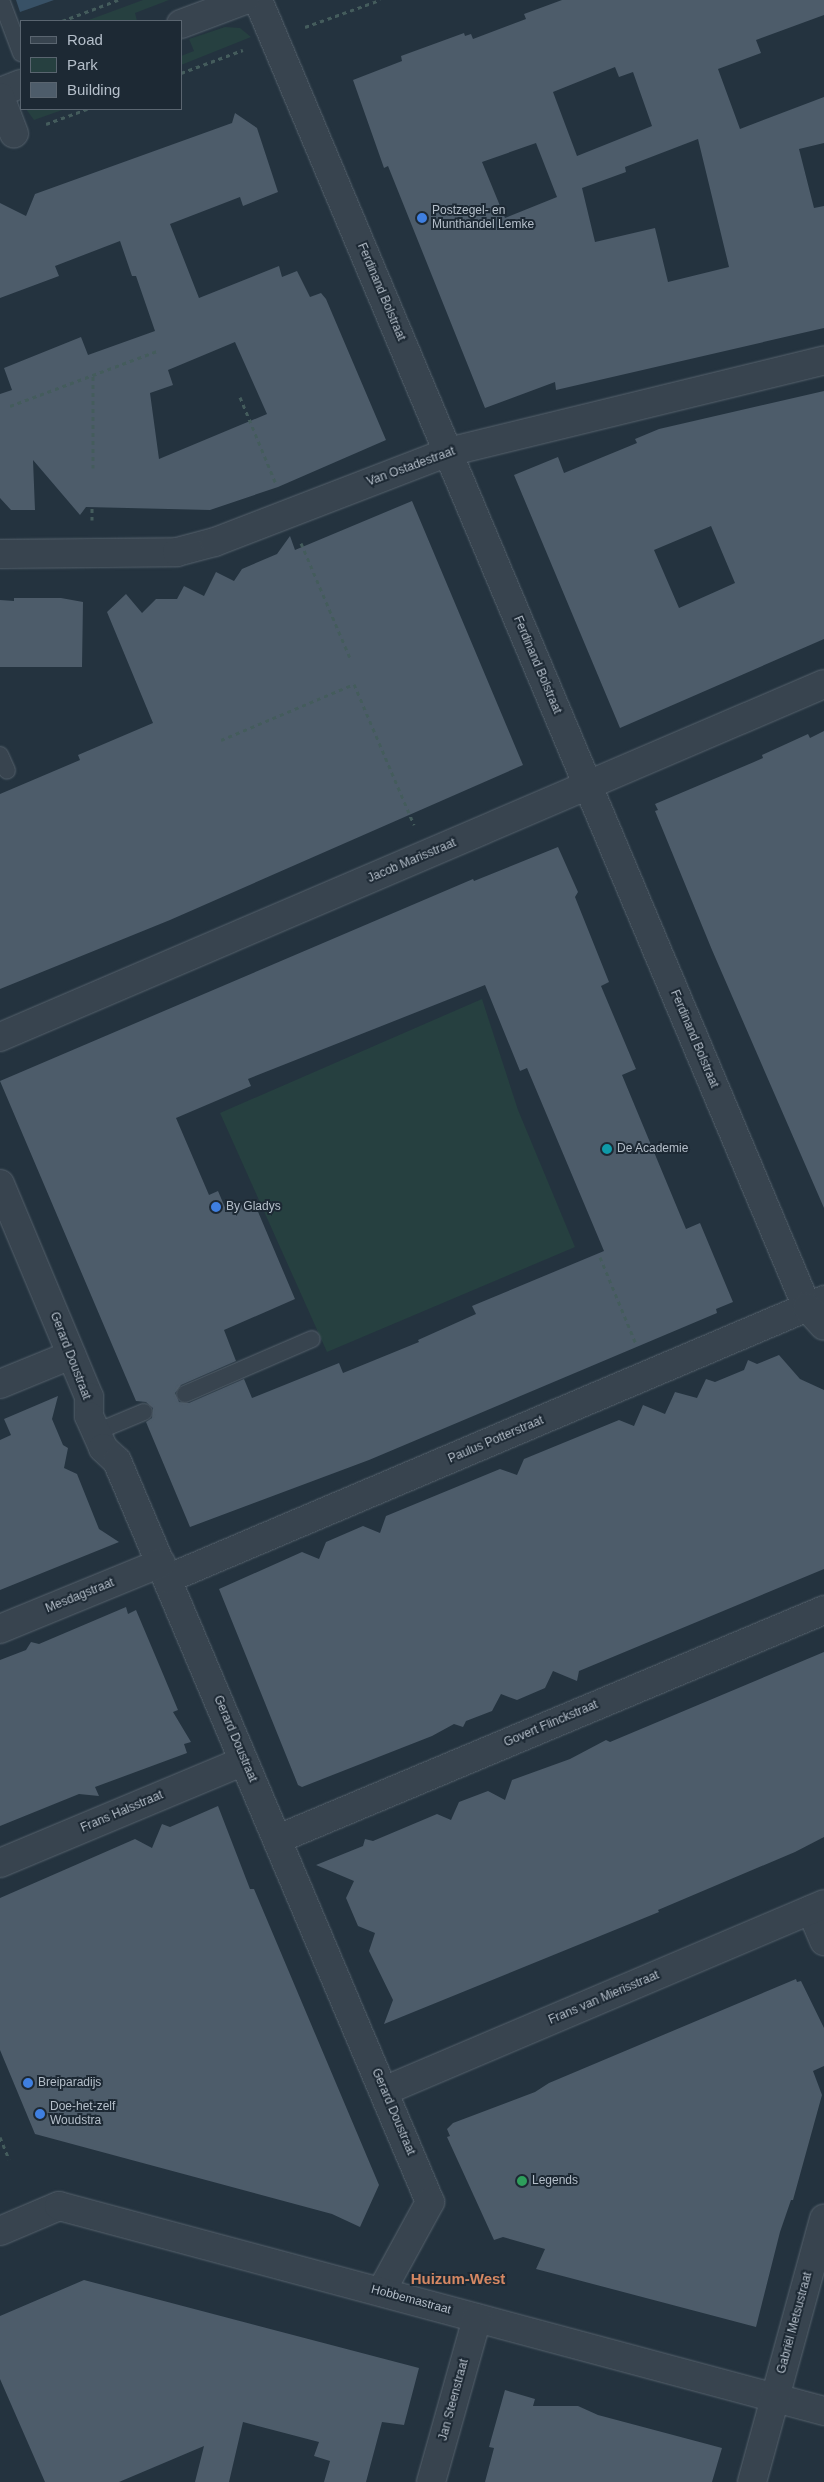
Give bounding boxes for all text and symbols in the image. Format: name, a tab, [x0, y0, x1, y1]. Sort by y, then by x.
legend	[20, 20, 182, 110]
text: Road	[67, 31, 103, 48]
text: Park	[67, 56, 98, 73]
text: Building	[67, 81, 120, 98]
place label: Postzegel- en Munthandel Lemke	[432, 204, 534, 232]
marker: Postzegel- en Munthandel Lemke	[416, 212, 428, 224]
street label: Ferdinand Bolstraat	[354, 241, 408, 343]
street label: Van Ostadestraat	[365, 444, 457, 490]
street label: Ferdinand Bolstraat	[510, 614, 564, 716]
street label: Jacob Marisstraat	[366, 836, 458, 886]
street label: Ferdinand Bolstraat	[667, 988, 721, 1090]
place label: De Academie	[617, 1142, 689, 1156]
marker: De Academie	[601, 1143, 613, 1155]
place label: By Gladys	[226, 1200, 281, 1214]
marker: By Gladys	[210, 1201, 222, 1213]
street label: Gerard Doustraat	[47, 1310, 93, 1402]
street label: Paulus Potterstraat	[446, 1413, 546, 1467]
street label: Mesdagstraat	[44, 1576, 116, 1616]
street label: Gerard Doustraat	[210, 1694, 260, 1784]
street label: Govert Flinckstraat	[502, 1698, 600, 1750]
street label: Frans Halsstraat	[79, 1788, 165, 1836]
street label: Frans van Mierisstraat	[547, 1968, 661, 2028]
street label: Gerard Doustraat	[368, 2067, 418, 2157]
place label: Breiparadijs	[38, 2076, 101, 2090]
marker: Breiparadijs	[22, 2077, 34, 2089]
place label: Doe-het-zelf Woudstra	[50, 2100, 115, 2128]
marker: Doe-het-zelf Woudstra	[34, 2108, 46, 2120]
place label: Legends	[532, 2174, 578, 2188]
marker: Legends	[516, 2175, 528, 2187]
district label: Huizum-West	[411, 2270, 505, 2288]
street label: Gabriël Metsustraat	[774, 2271, 816, 2375]
street label: Hobbemastraat	[370, 2282, 452, 2318]
street label: Jan Steenstraat	[436, 2358, 472, 2442]

